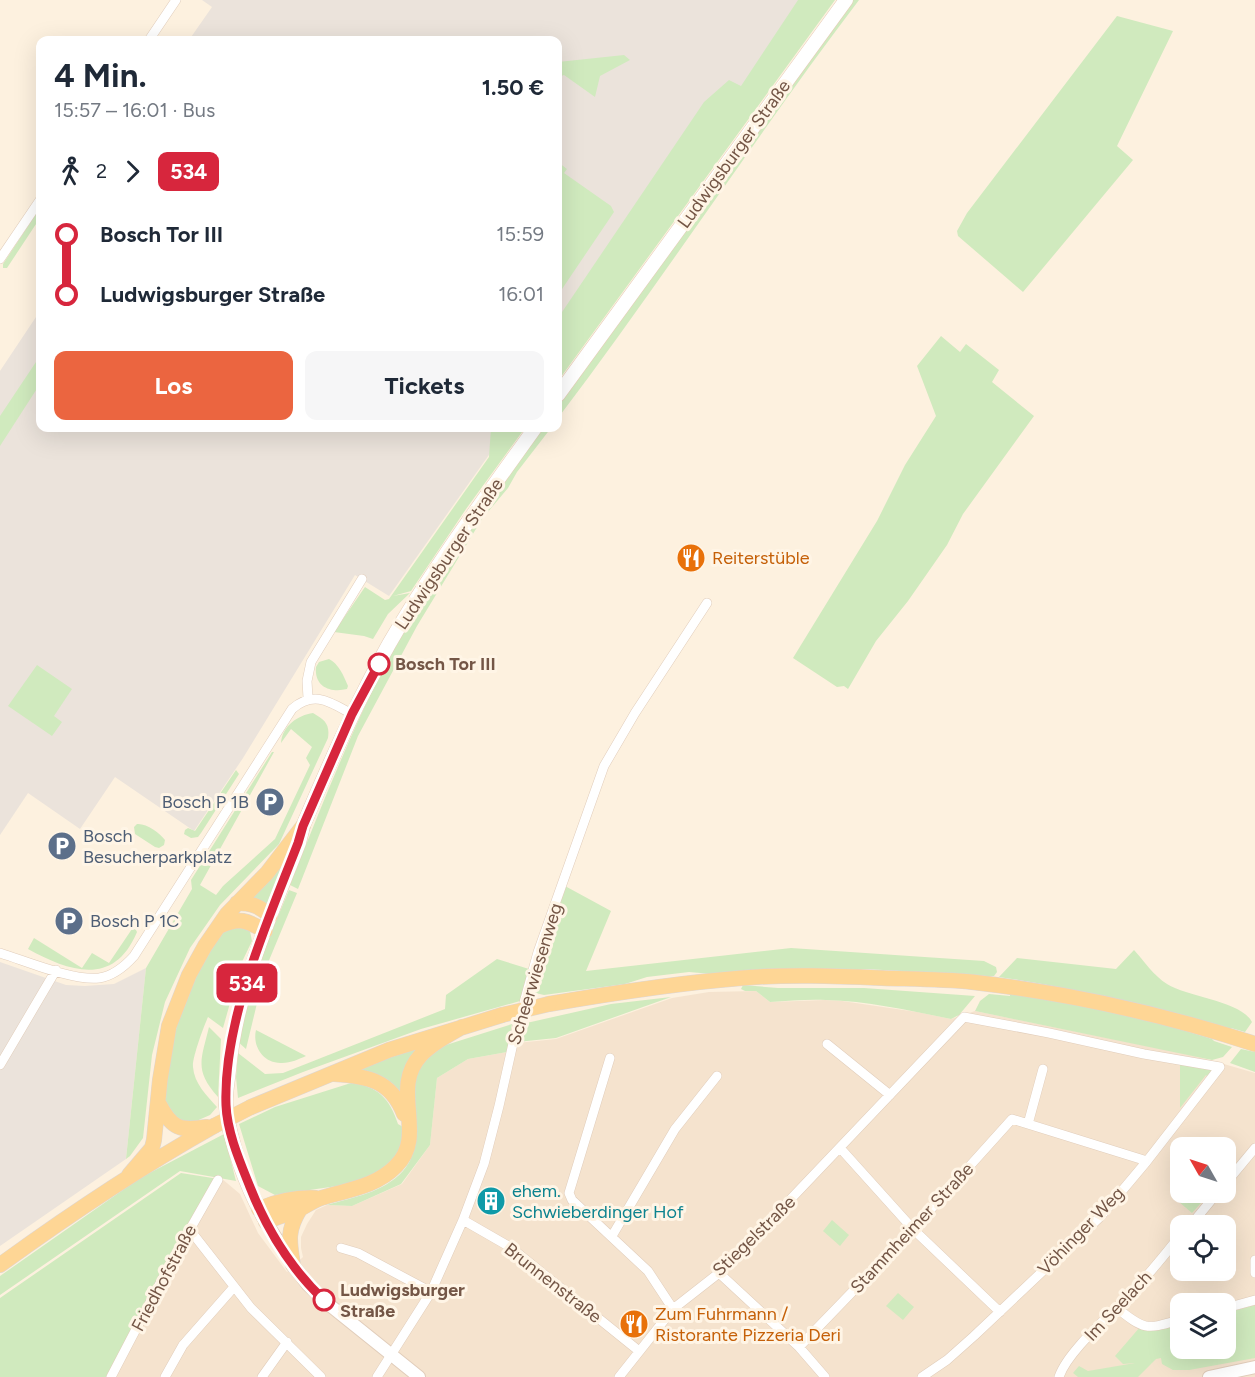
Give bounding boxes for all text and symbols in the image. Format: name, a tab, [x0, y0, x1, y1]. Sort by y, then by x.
text: 4 Min.	[54, 56, 147, 95]
text: 1.50 €	[482, 74, 544, 101]
street label: Ludwigsburger Straße	[673, 75, 795, 232]
text: 15:57 – 16:01 · Bus	[54, 98, 215, 122]
icon: walk	[54, 155, 87, 188]
icon: forward	[116, 155, 149, 188]
text: 2	[96, 159, 107, 183]
text: 534	[170, 159, 207, 184]
text: Bosch Tor III	[100, 221, 223, 248]
text: 15:59	[496, 222, 544, 246]
text: Ludwigsburger Straße	[100, 281, 325, 308]
text: 16:01	[498, 282, 544, 306]
button: Los	[54, 351, 293, 420]
button: Tickets	[305, 351, 544, 420]
street label: Ludwigsburger Straße	[390, 474, 508, 634]
restaurant icon: Reiterstüble	[675, 542, 707, 574]
place label: Reiterstüble	[712, 547, 810, 569]
marker: Bosch Tor III	[368, 653, 390, 675]
place label: Bosch Tor III	[395, 653, 496, 675]
parking icon: Bosch P 1B	[254, 786, 286, 818]
place label: Bosch P 1B	[162, 791, 249, 813]
place label: Bosch Besucherparkplatz	[83, 825, 232, 868]
parking icon: Bosch Besucherparkplatz	[46, 830, 78, 862]
street label: Scheerwiesenweg	[503, 900, 567, 1048]
parking icon: Bosch P 1C	[53, 905, 85, 937]
place label: Bosch P 1C	[90, 910, 179, 932]
line badge: 534	[212, 964, 282, 1002]
text: 534	[228, 971, 266, 996]
north arrow	[1170, 1137, 1236, 1203]
map controls	[1170, 1137, 1236, 1359]
street label: Stammheimer Straße	[846, 1158, 978, 1298]
place label: ehem. Schwieberdinger Hof	[512, 1180, 684, 1223]
street label: Vöhinger Weg	[1033, 1182, 1129, 1280]
building icon: ehem. Schwieberdinger Hof	[475, 1185, 507, 1217]
street label: Stiegelstraße	[708, 1191, 800, 1281]
button: locate	[1170, 1215, 1236, 1281]
street label: Friedhofstraße	[127, 1221, 201, 1335]
street label: Brunnenstraße	[500, 1238, 606, 1328]
street label: Im Seelach	[1080, 1266, 1156, 1346]
place label: Ludwigsburger Straße	[340, 1279, 465, 1322]
marker: Ludwigsburger Straße	[313, 1289, 335, 1311]
button: layers	[1170, 1293, 1236, 1359]
place label: Zum Fuhrmann / Ristorante Pizzeria Deri	[655, 1303, 841, 1346]
restaurant icon: Zum Fuhrmann / Ristorante Pizzeria Deri	[618, 1308, 650, 1340]

